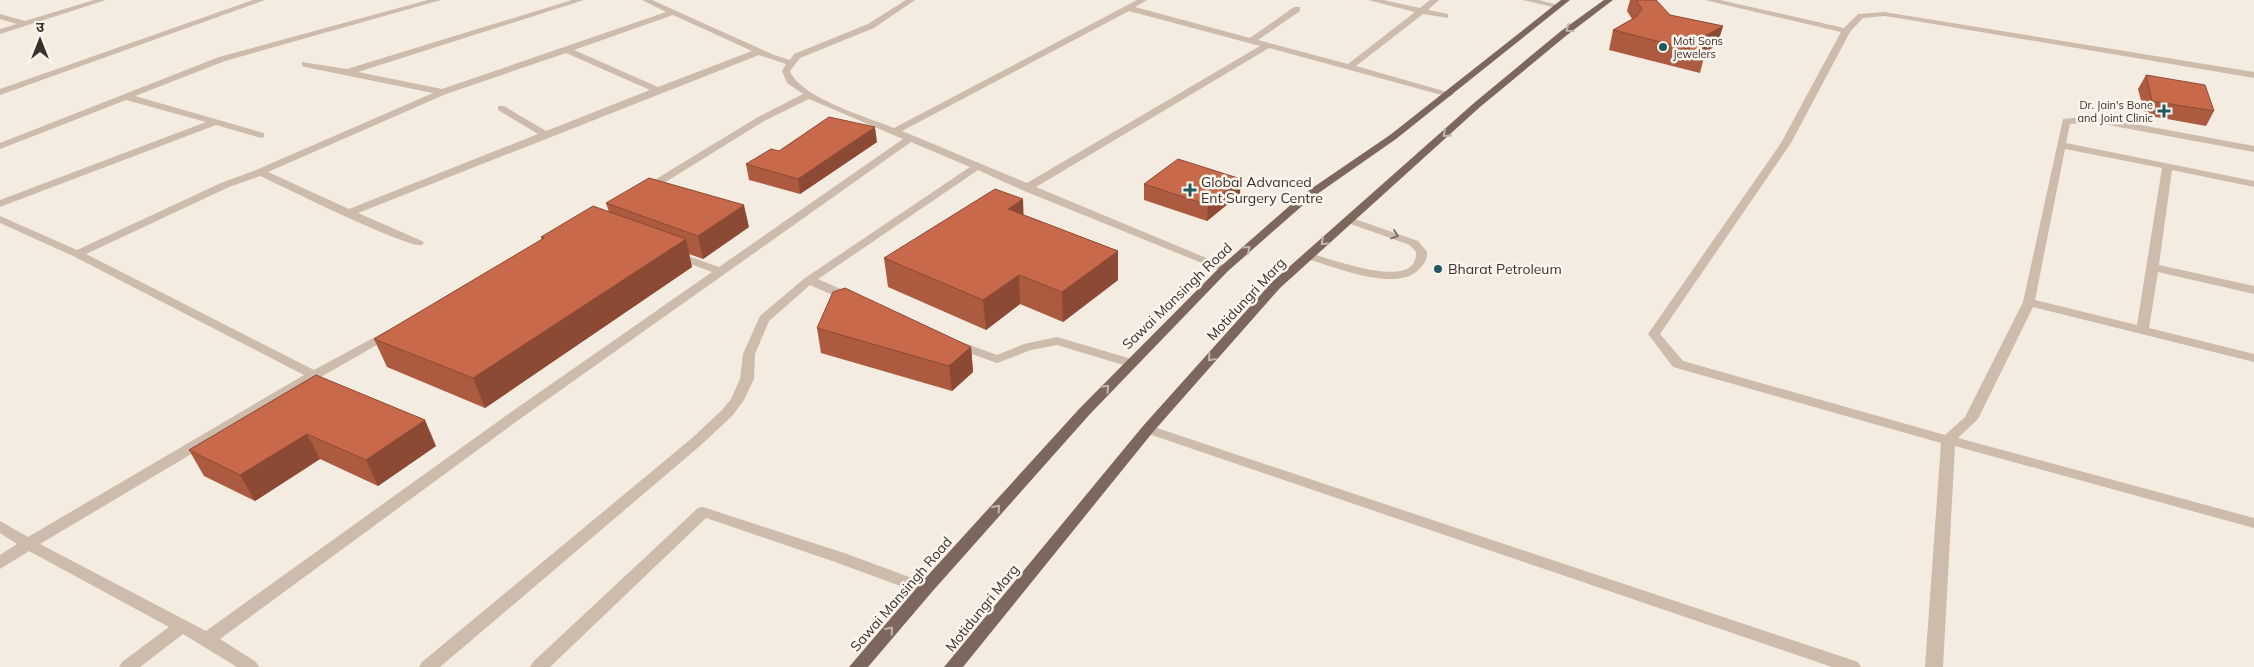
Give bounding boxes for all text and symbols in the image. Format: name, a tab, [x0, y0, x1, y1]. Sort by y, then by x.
north arrow	[15, 15, 65, 65]
text: उ	[36, 18, 45, 36]
one-way arrow	[1566, 23, 1575, 31]
place label: Moti Sons Jewelers	[1673, 34, 1723, 61]
marker: Moti Sons Jewelers	[1657, 41, 1669, 53]
place label: Dr. Jain's Bone and Joint Clinic	[2078, 98, 2154, 125]
marker: Dr. Jain's Bone and Joint Clinic	[2157, 104, 2171, 118]
one-way arrow	[1442, 128, 1451, 137]
place label: Global Advanced Ent Surgery Centre	[1201, 173, 1323, 207]
marker: Global Advanced Ent Surgery Centre	[1183, 183, 1197, 197]
one-way arrow	[1390, 230, 1399, 240]
one-way arrow	[1321, 236, 1330, 245]
street label: Sawai Mansingh Road	[1118, 239, 1236, 353]
one-way arrow	[1242, 246, 1251, 255]
street label: Motidungri Marg	[1203, 254, 1289, 344]
place label: Bharat Petroleum	[1448, 260, 1562, 278]
marker: Bharat Petroleum	[1432, 263, 1444, 275]
one-way arrow	[1208, 353, 1217, 362]
one-way arrow	[1100, 384, 1109, 393]
one-way arrow	[992, 505, 1001, 514]
street label: Sawai Mansingh Road	[846, 533, 956, 655]
street label: Motidungri Marg	[941, 561, 1023, 655]
one-way arrow	[884, 627, 893, 636]

